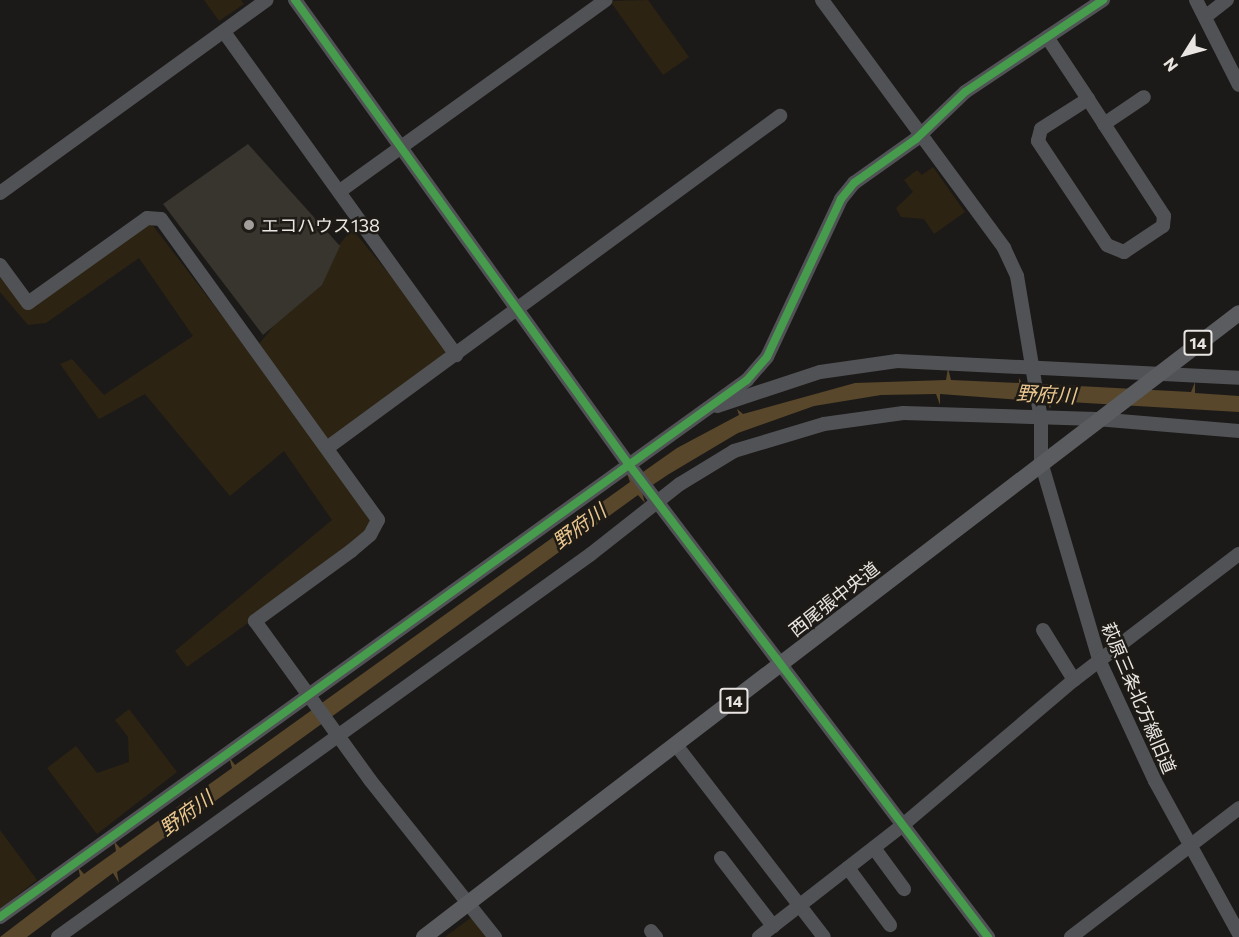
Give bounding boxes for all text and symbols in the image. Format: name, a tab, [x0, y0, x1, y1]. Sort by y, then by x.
north arrow	[1155, 24, 1215, 84]
text: N	[1159, 55, 1181, 76]
place label: エコハウス138	[261, 214, 380, 236]
marker: エコハウス138	[242, 218, 256, 232]
road number: 14	[1183, 330, 1213, 356]
water label: 野府川	[1015, 380, 1077, 408]
water label: 野府川	[548, 499, 610, 553]
street label: 西尾張中央道	[785, 557, 883, 641]
street label: 萩原三条北方線旧道	[1097, 619, 1181, 777]
road number: 14	[719, 688, 749, 714]
water label: 野府川	[155, 786, 217, 840]

